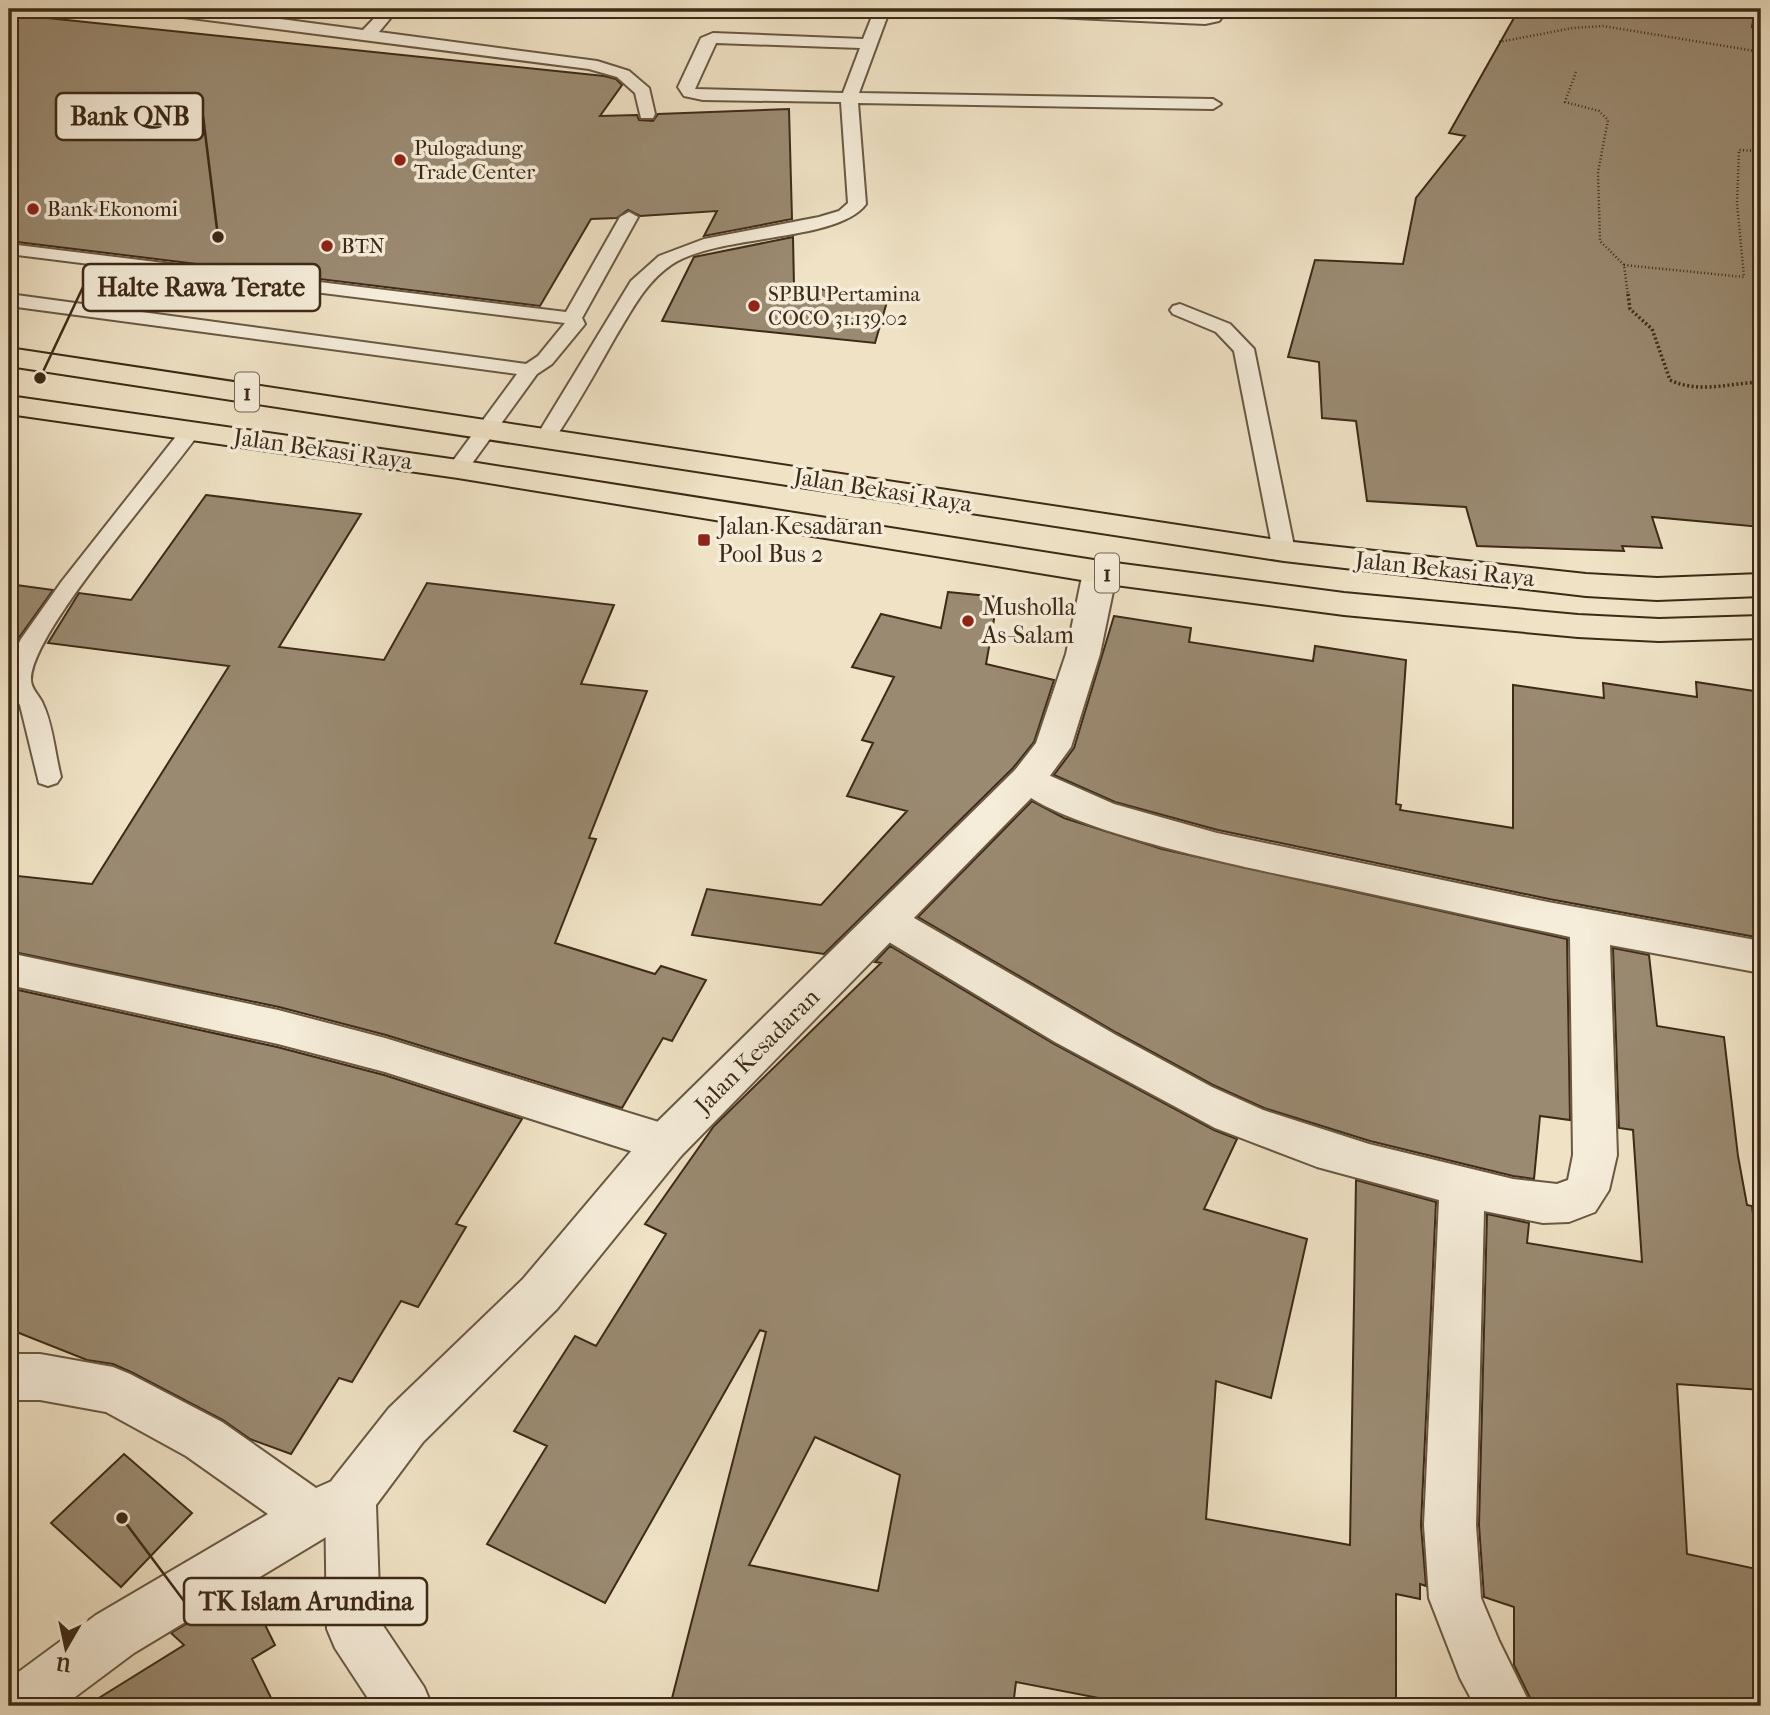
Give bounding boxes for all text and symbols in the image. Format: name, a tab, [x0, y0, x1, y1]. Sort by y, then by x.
callout: Bank QNB	[56, 93, 203, 140]
text: Bank QNB	[70, 101, 190, 132]
place label: Pulogadung Trade Center	[414, 136, 535, 184]
marker: Pulogadung Trade Center	[392, 152, 408, 168]
place label: Bank Ekonomi	[47, 197, 178, 221]
marker: Bank Ekonomi	[25, 201, 41, 217]
place label: BTN	[341, 234, 385, 258]
marker: BTN	[319, 238, 335, 254]
callout: Halte Rawa Terate	[83, 264, 320, 311]
text: Halte Rawa Terate	[97, 272, 305, 303]
place label: SPBU Pertamina COCO 31.139.02	[768, 282, 921, 330]
marker: SPBU Pertamina COCO 31.139.02	[746, 298, 762, 314]
road number: 1	[235, 372, 259, 412]
street label: Jalan Bekasi Raya	[230, 422, 415, 476]
street label: Jalan Bekasi Raya	[790, 462, 975, 518]
place label: Jalan Kesadaran Pool Bus 2	[716, 512, 883, 568]
marker: Jalan Kesadaran Pool Bus 2	[696, 532, 712, 548]
street label: Jalan Bekasi Raya	[1352, 545, 1537, 592]
road number: 1	[1095, 554, 1119, 593]
place label: Musholla As-Salam	[981, 593, 1077, 649]
marker: Musholla As-Salam	[960, 613, 976, 629]
street label: Jalan Kesadaran	[687, 983, 825, 1121]
callout: TK Islam Arundina	[184, 1578, 427, 1625]
text: TK Islam Arundina	[198, 1586, 414, 1617]
north arrow	[32, 1614, 102, 1684]
text: U	[54, 1652, 74, 1676]

